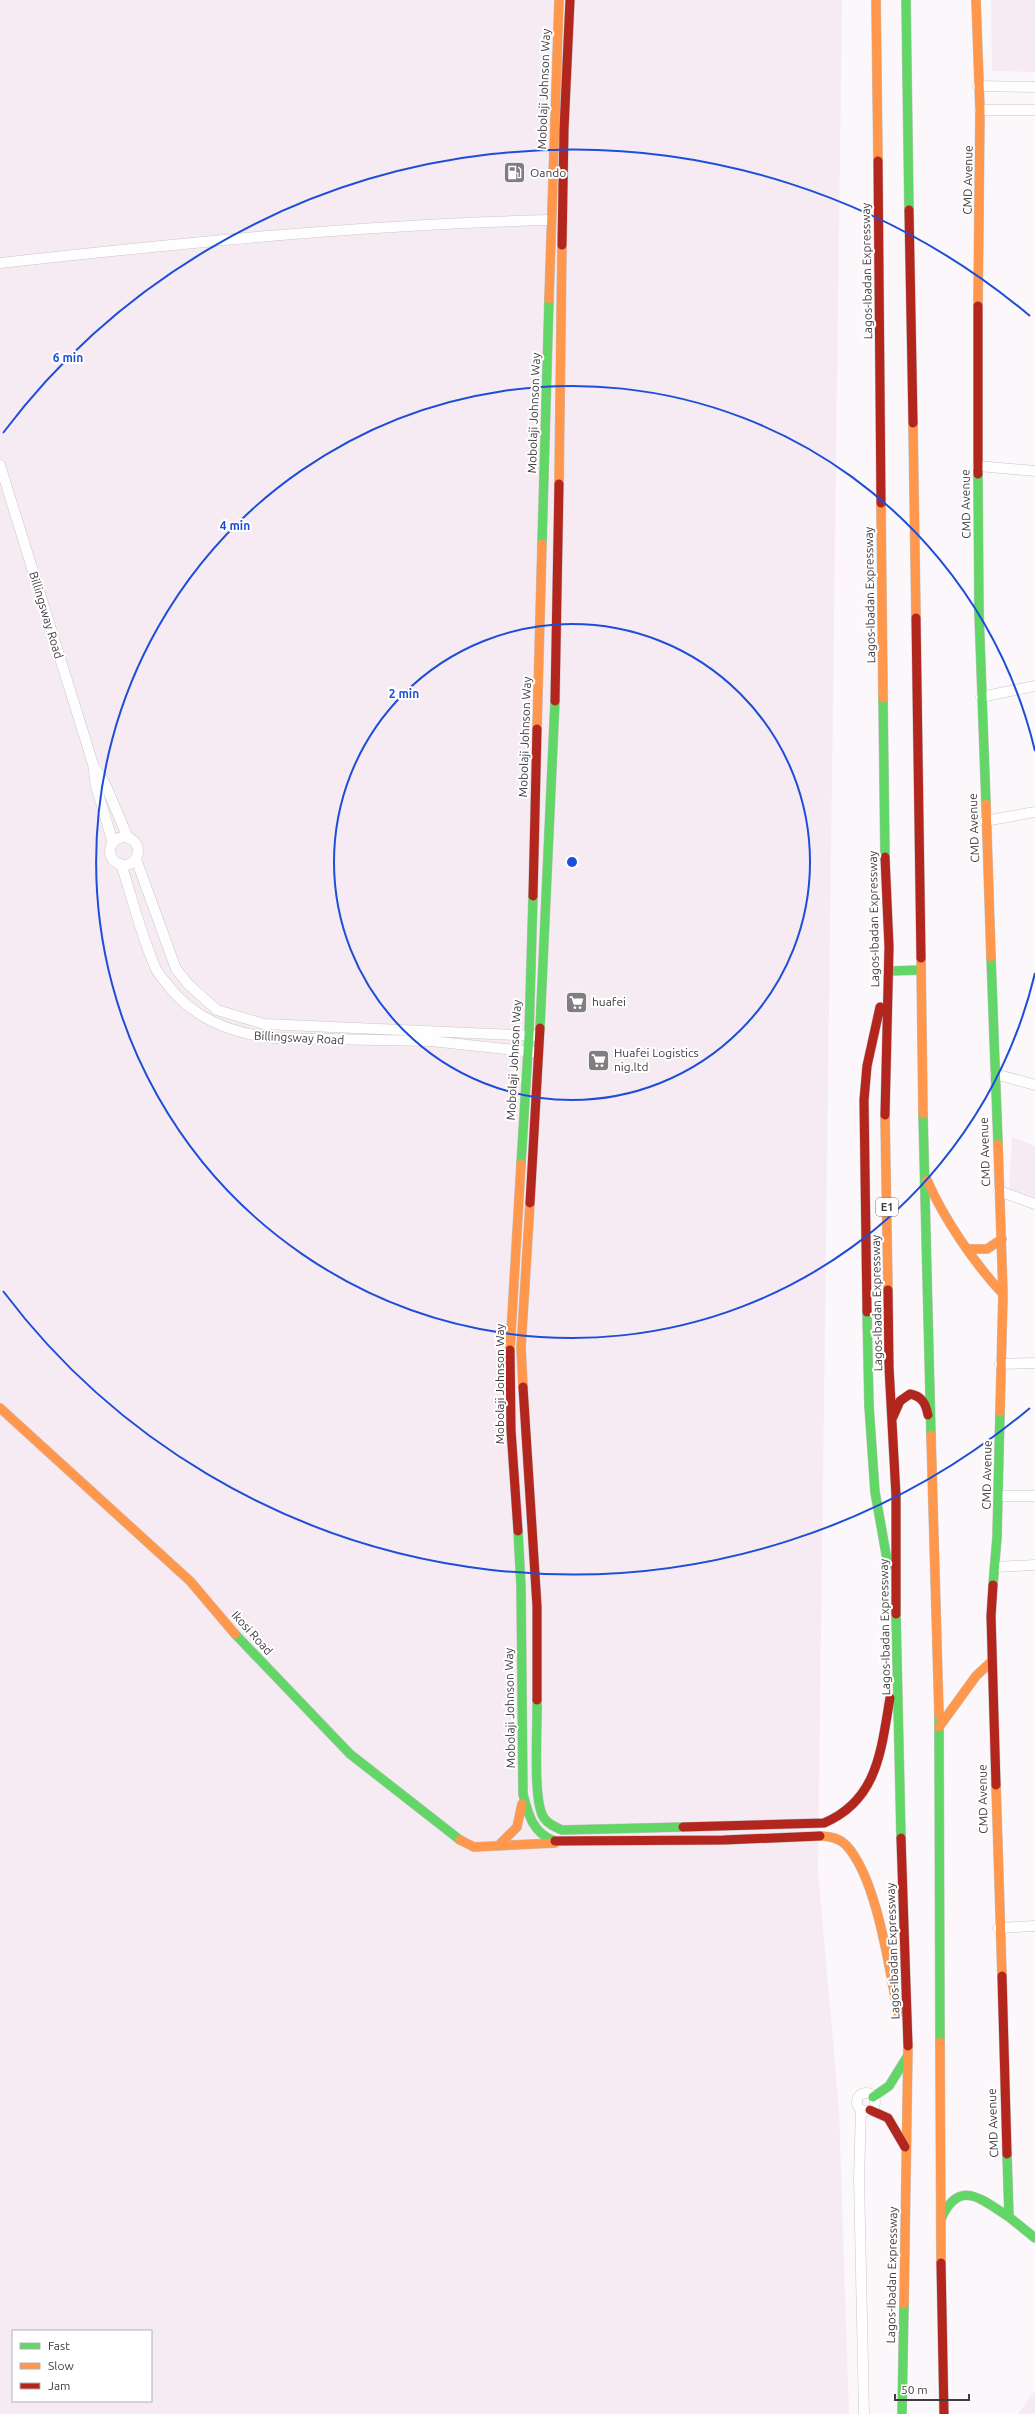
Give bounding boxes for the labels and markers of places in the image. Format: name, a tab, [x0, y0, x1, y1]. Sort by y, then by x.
fuel station icon: Oando	[502, 160, 528, 186]
place label: Oando	[530, 166, 566, 179]
centre of rings	[565, 855, 579, 869]
supermarket icon: huafei	[563, 989, 589, 1015]
place label: huafei	[592, 995, 626, 1008]
place label: Huafei Logistics nig.ltd	[614, 1046, 699, 1073]
supermarket icon: Huafei Logistics nig.ltd	[585, 1047, 611, 1073]

